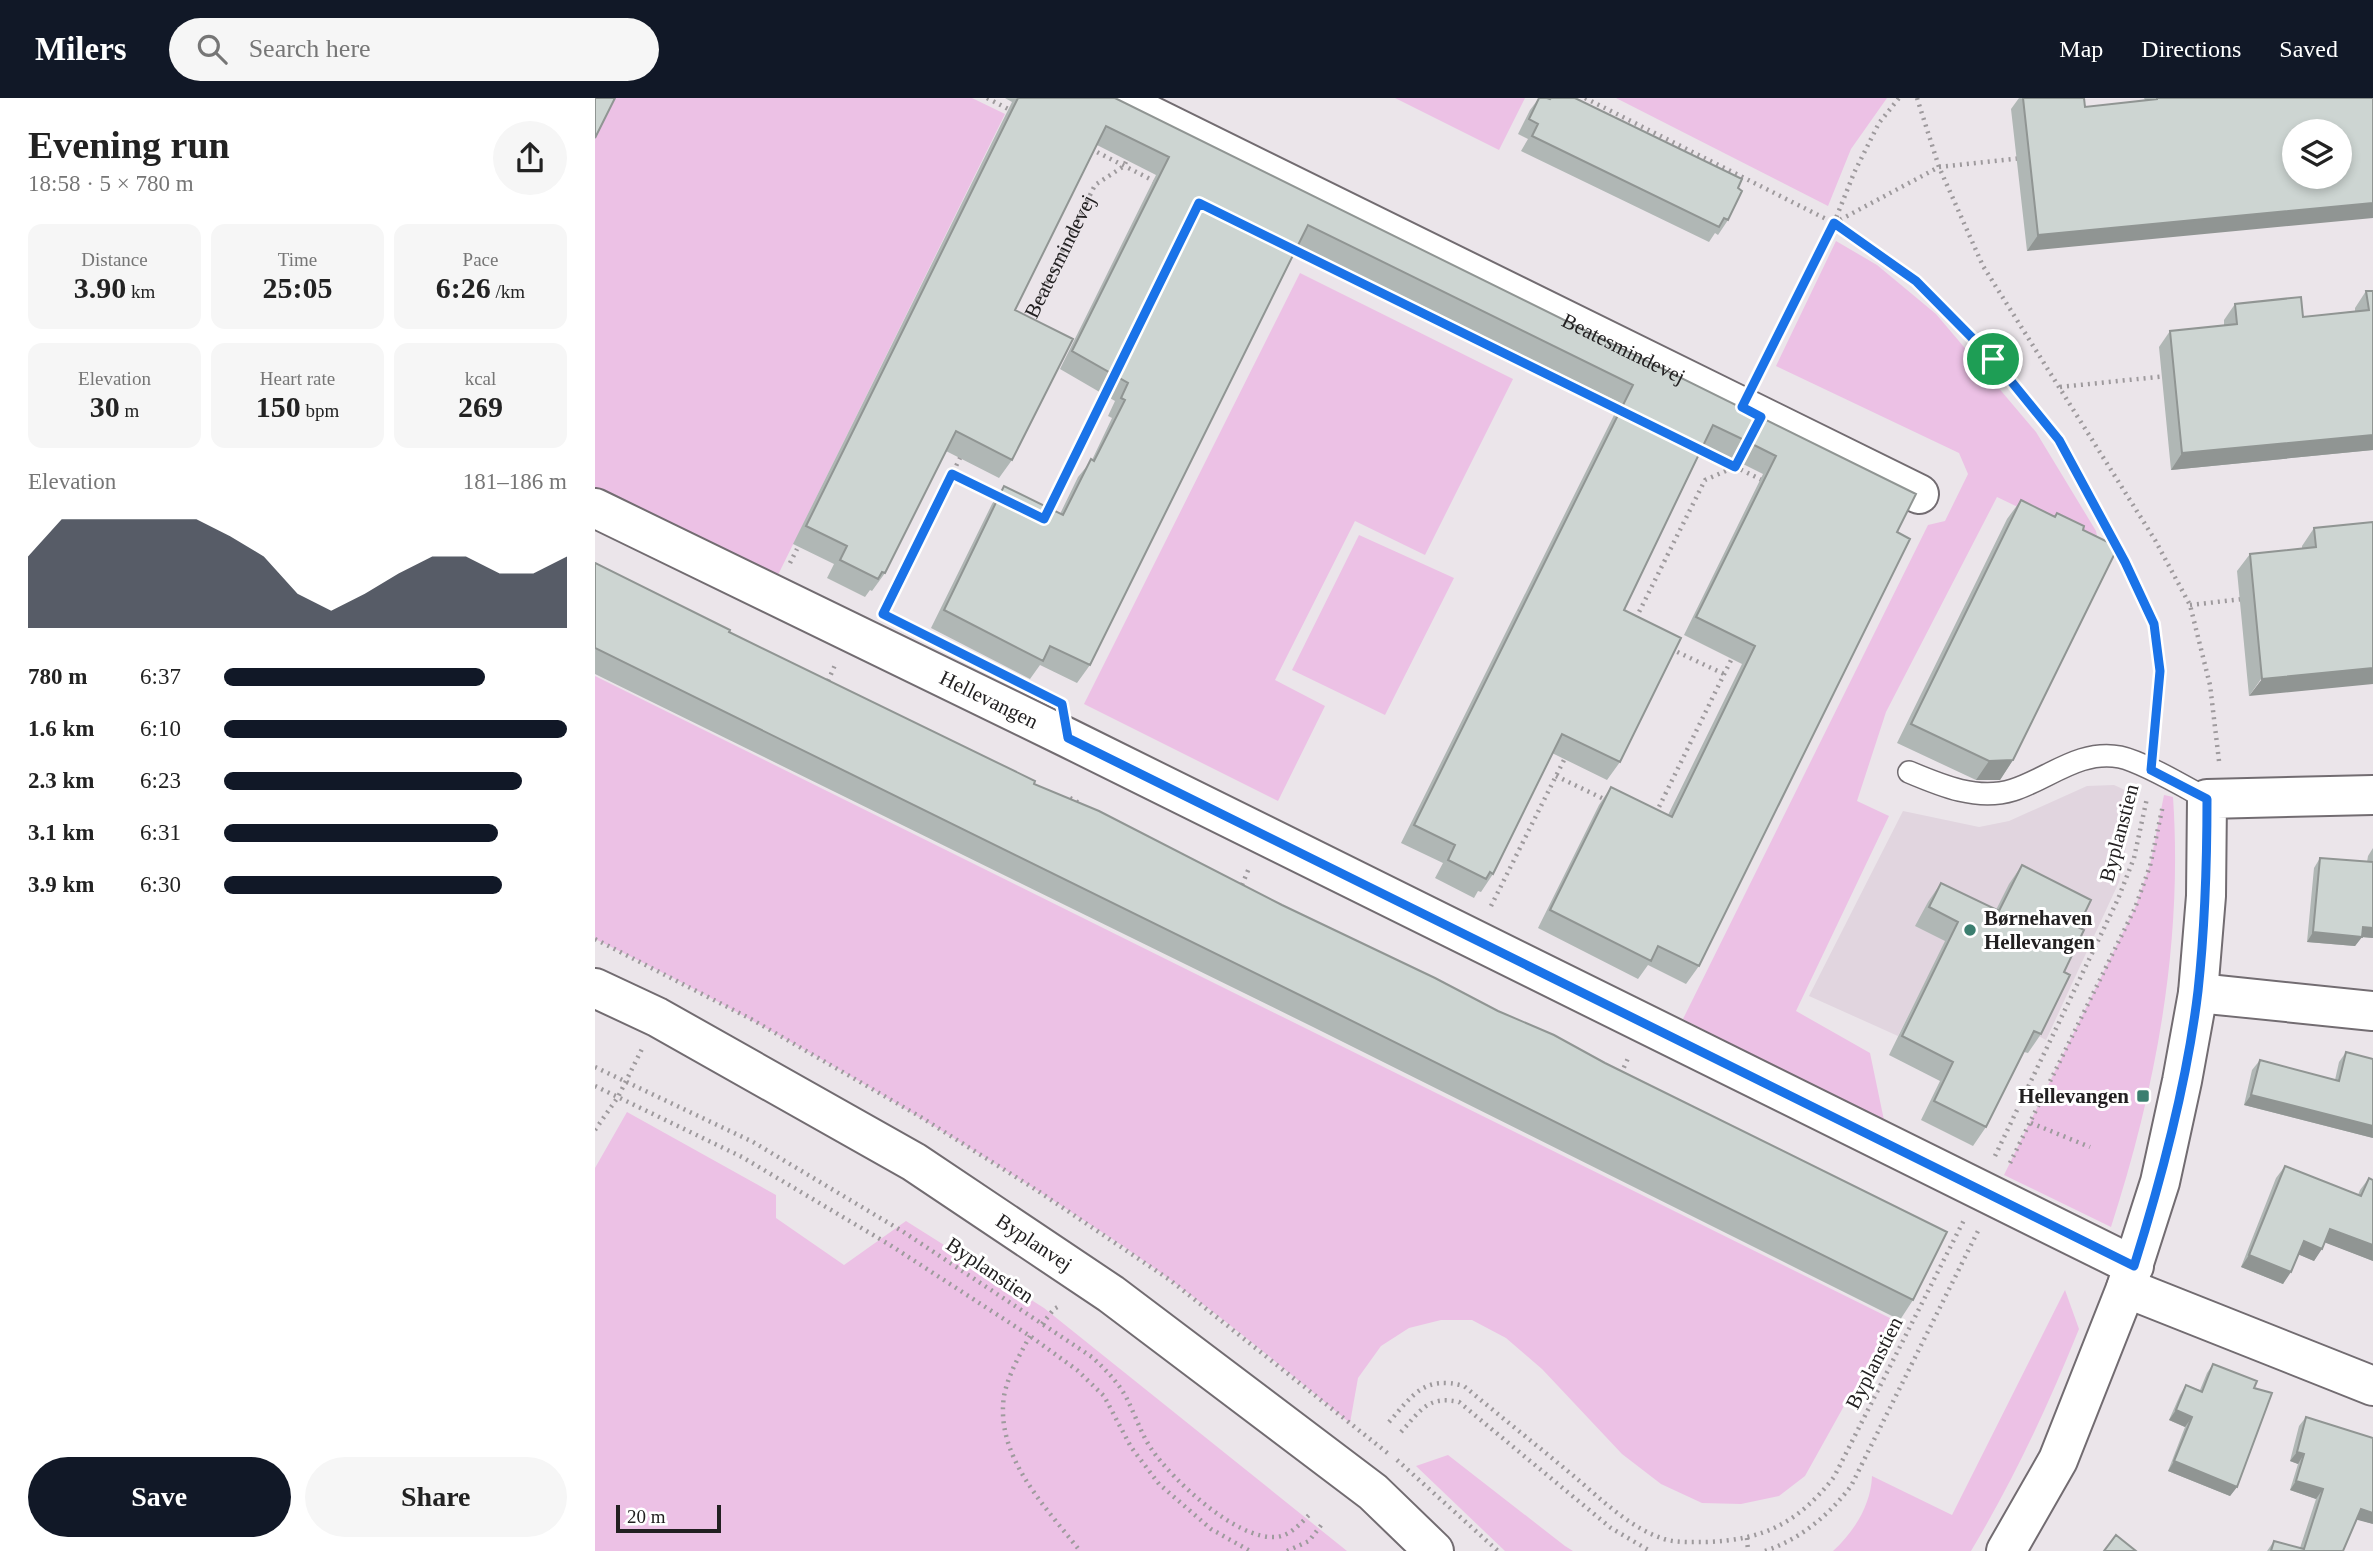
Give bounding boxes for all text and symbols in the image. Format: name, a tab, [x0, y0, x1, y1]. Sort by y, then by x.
search box	[169, 18, 659, 81]
icon: search	[193, 30, 231, 68]
text: Milers	[35, 31, 127, 67]
text: Search here	[249, 34, 371, 63]
text: Map	[2059, 36, 2103, 62]
text: Directions	[2141, 36, 2241, 62]
text: Saved	[2279, 36, 2338, 62]
map controls	[2282, 119, 2352, 189]
button: layers	[2282, 119, 2352, 189]
button: share	[493, 121, 567, 195]
text: Evening run	[28, 124, 230, 166]
text: 18:58 · 5 × 780 m	[28, 171, 194, 196]
street label: Beatesmindevej	[1019, 191, 1100, 322]
text: Distance	[81, 249, 148, 270]
text: Time	[278, 249, 317, 270]
text: Pace	[463, 249, 498, 270]
text: 3.90	[74, 271, 126, 304]
text: 25:05	[263, 271, 333, 304]
text: 6:26	[436, 271, 491, 304]
text: km	[126, 281, 155, 302]
text: /km	[491, 281, 525, 302]
street label: Beatesmindevej	[1558, 308, 1689, 389]
pin	[1963, 329, 2023, 389]
icon: arrive	[1974, 340, 2012, 378]
text: Elevation	[78, 368, 151, 389]
text: Heart rate	[260, 368, 335, 389]
text: kcal	[465, 368, 496, 389]
text: 30	[90, 390, 120, 423]
text: 150	[256, 390, 301, 423]
text: 269	[458, 390, 503, 423]
text: m	[120, 400, 139, 421]
text: bpm	[301, 400, 339, 421]
text: Elevation	[28, 469, 116, 494]
text: 181–186 m	[463, 469, 567, 494]
text: 780 m	[28, 664, 87, 689]
text: 6:37	[140, 664, 181, 689]
street label: Hellevangen	[936, 666, 1042, 734]
text: 1.6 km	[28, 716, 94, 741]
text: 6:10	[140, 716, 181, 741]
text: 2.3 km	[28, 768, 94, 793]
text: 6:23	[140, 768, 181, 793]
street label: Byplanstien	[2094, 781, 2144, 885]
text: 3.1 km	[28, 820, 94, 845]
text: 6:31	[140, 820, 181, 845]
text: 3.9 km	[28, 872, 94, 897]
text: 6:30	[140, 872, 181, 897]
place label: Børnehaven Hellevangen	[1984, 906, 2095, 954]
marker: Børnehaven Hellevangen	[1962, 922, 1978, 938]
place label: Hellevangen	[2018, 1084, 2129, 1108]
marker: Hellevangen	[2135, 1088, 2151, 1104]
street label: Byplanvej	[991, 1208, 1077, 1276]
street label: Byplanstien	[942, 1232, 1039, 1308]
street label: Byplanstien	[1841, 1312, 1908, 1413]
button: Save	[28, 1457, 291, 1537]
button: Share	[305, 1457, 567, 1537]
scale bar	[616, 1502, 721, 1534]
text: 20 m	[627, 1506, 666, 1527]

